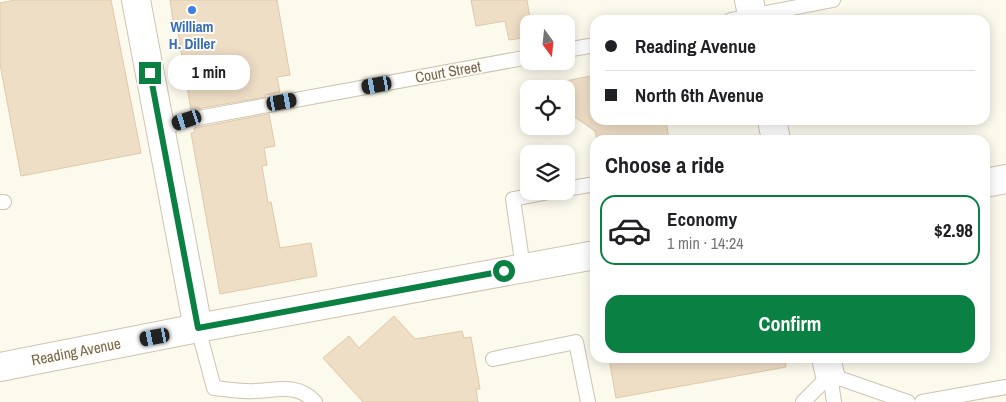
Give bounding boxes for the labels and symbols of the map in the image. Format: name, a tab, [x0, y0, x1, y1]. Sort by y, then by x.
marker: William H. Diller	[186, 4, 198, 16]
north arrow	[520, 15, 575, 70]
place label: William H. Diller	[169, 16, 215, 54]
street label: Court Street	[413, 55, 483, 88]
callout: 1 min	[168, 56, 250, 90]
route end	[139, 62, 161, 84]
car	[360, 75, 393, 95]
car	[265, 92, 298, 112]
car	[170, 108, 203, 132]
route start	[493, 260, 515, 282]
car	[138, 327, 171, 347]
street label: Reading Avenue	[29, 333, 123, 370]

